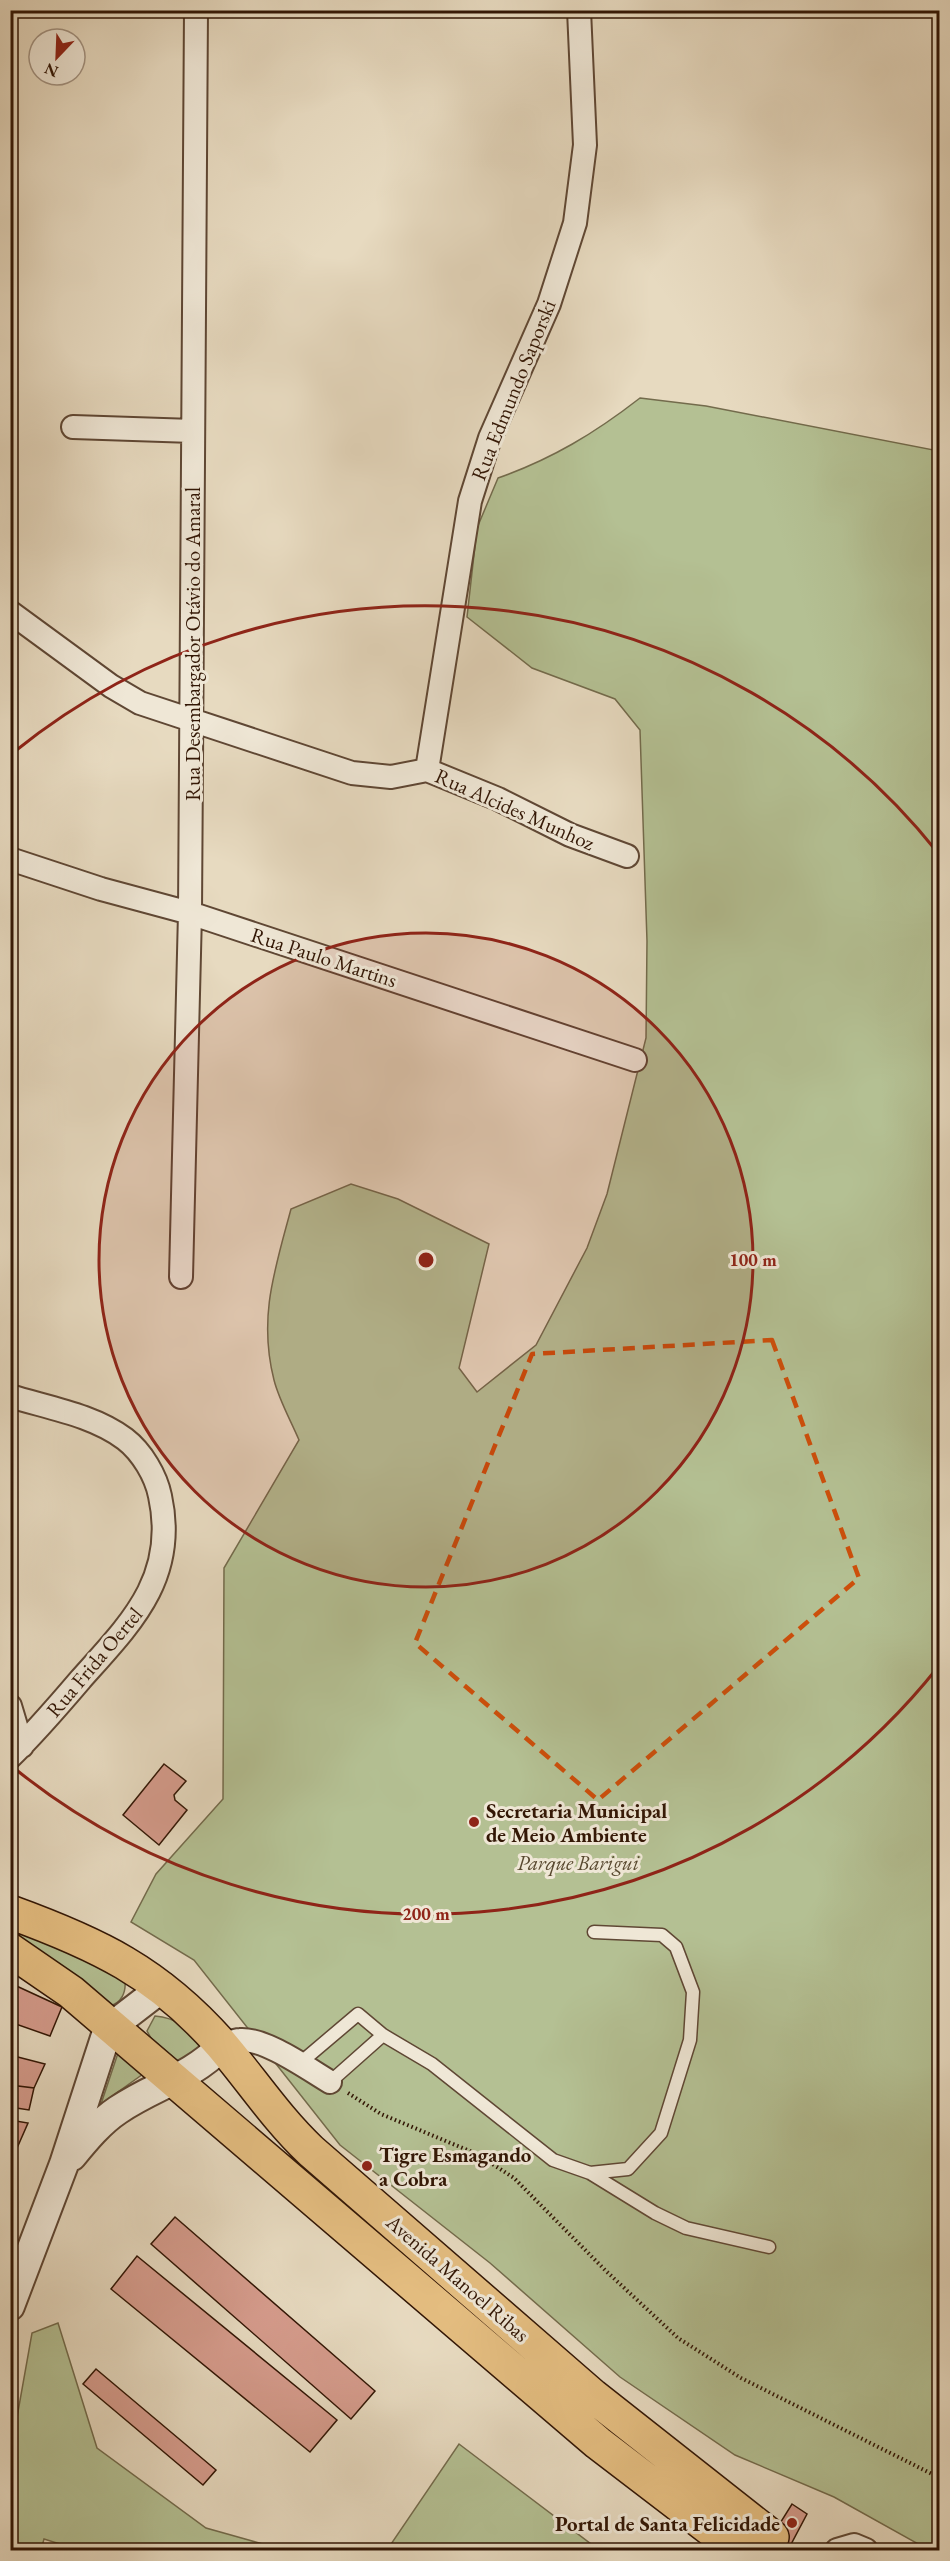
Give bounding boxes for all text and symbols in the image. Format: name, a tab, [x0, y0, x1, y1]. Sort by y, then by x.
north arrow	[27, 27, 87, 87]
text: N	[41, 58, 61, 83]
street label: Rua Edmundo Saporski	[464, 296, 562, 484]
street label: Rua Desembargador Otávio do Amaral	[179, 487, 206, 801]
street label: Rua Alcides Munhoz	[431, 762, 599, 856]
street label: Rua Paulo Martins	[248, 921, 401, 993]
text: 100 m	[729, 1248, 777, 1271]
centre of rings	[416, 1250, 436, 1270]
street label: Rua Frida Oertel	[40, 1601, 148, 1723]
place label: Secretaria Municipal de Meio Ambiente	[486, 1797, 667, 1848]
marker: Secretaria Municipal de Meio Ambiente	[467, 1815, 481, 1829]
park label: Parque Barigui	[517, 1849, 640, 1877]
text: 200 m	[402, 1902, 450, 1925]
place label: Tigre Esmagando a Cobra	[379, 2141, 532, 2192]
marker: Tigre Esmagando a Cobra	[360, 2159, 374, 2173]
street label: Avenida Manoel Ribas	[380, 2208, 535, 2348]
place label: Portal de Santa Felicidade	[555, 2510, 780, 2537]
marker: Portal de Santa Felicidade	[785, 2516, 799, 2530]

